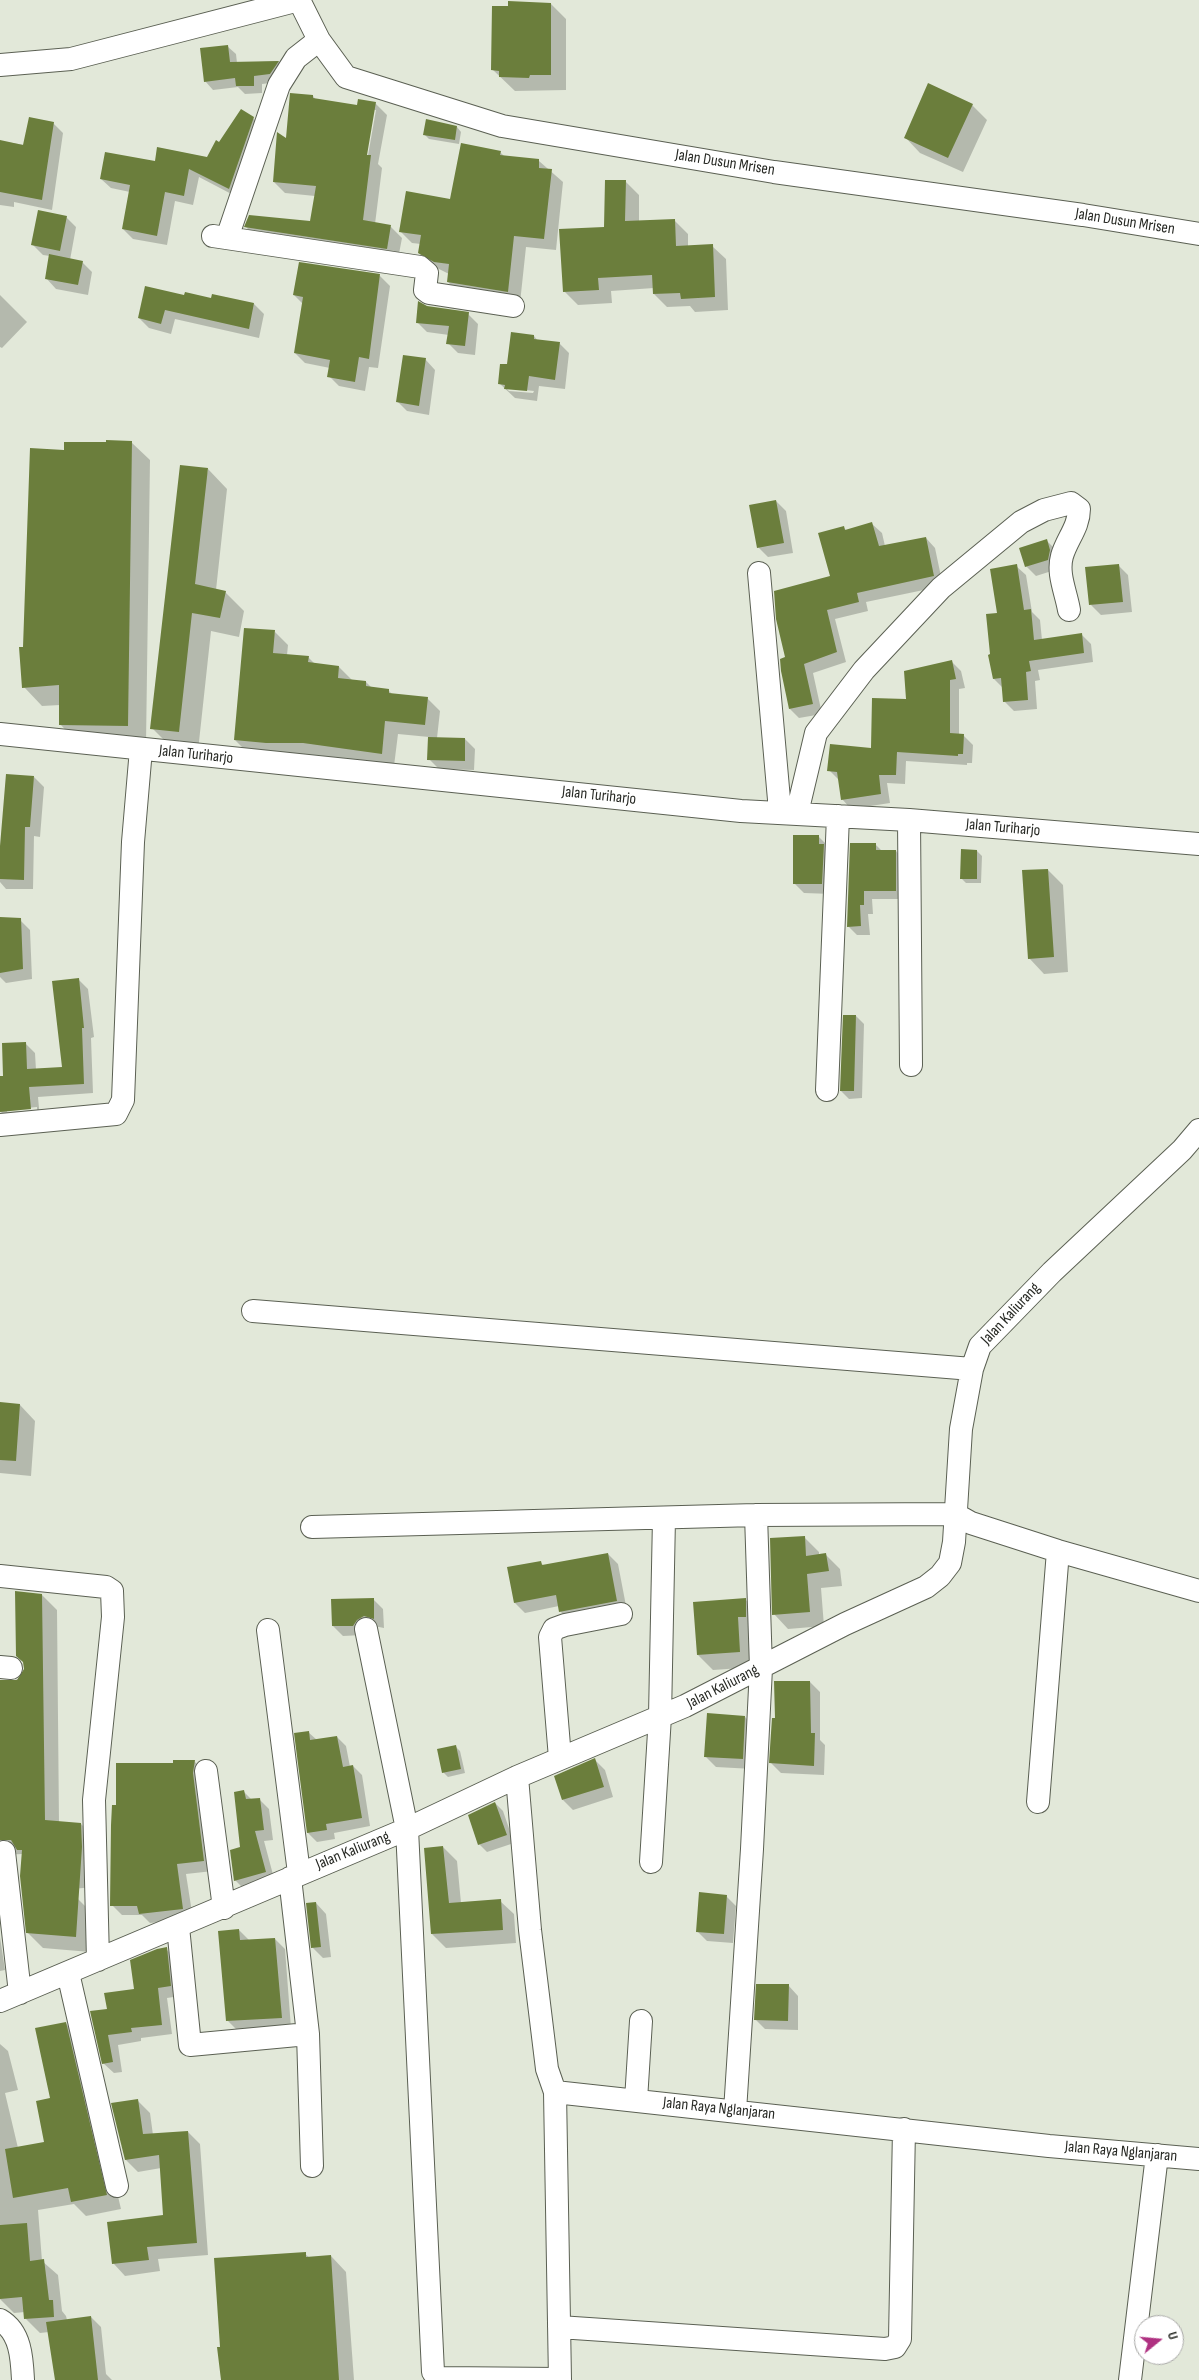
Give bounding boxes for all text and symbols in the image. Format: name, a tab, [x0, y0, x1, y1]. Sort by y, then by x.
street label: Jalan Dusun Mrisen	[674, 146, 776, 180]
street label: Jalan Dusun Mrisen	[1074, 205, 1176, 239]
street label: Jalan Turiharjo	[158, 742, 234, 768]
street label: Jalan Turiharjo	[561, 783, 637, 809]
street label: Jalan Turiharjo	[965, 815, 1041, 841]
street label: Jalan Kaliurang	[977, 1279, 1045, 1349]
street label: Jalan Kaliurang	[684, 1661, 762, 1713]
street label: Jalan Kaliurang	[313, 1827, 393, 1875]
street label: Jalan Raya Nglanjaran	[662, 2094, 776, 2124]
street label: Jalan Raya Nglanjaran	[1064, 2138, 1178, 2166]
north arrow	[1134, 2315, 1184, 2365]
text: U	[1164, 2330, 1182, 2342]

